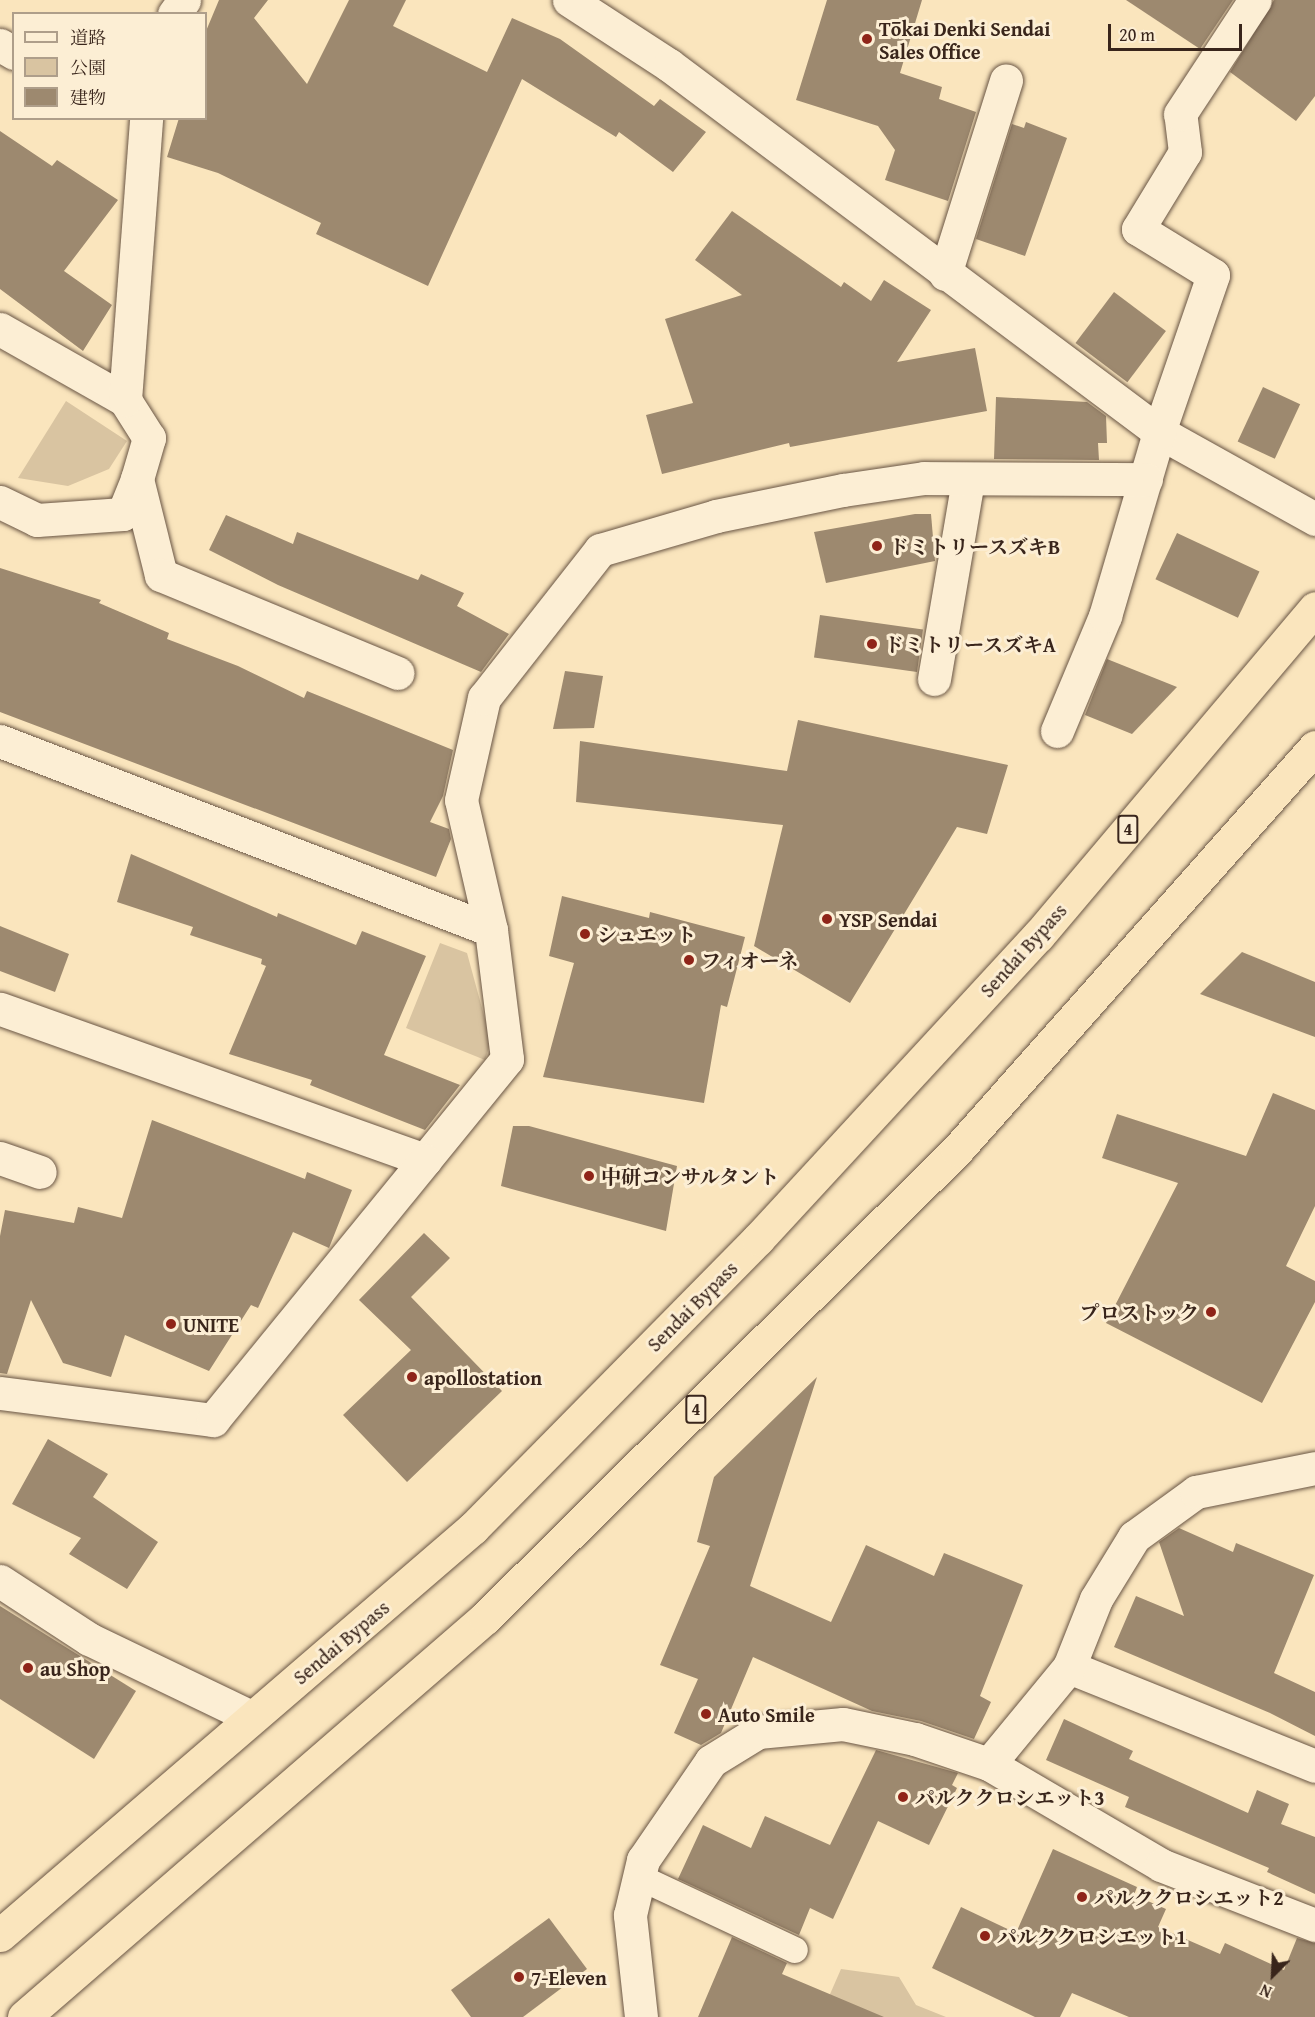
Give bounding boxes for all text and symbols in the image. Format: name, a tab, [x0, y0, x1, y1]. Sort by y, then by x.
legend	[12, 12, 207, 120]
scale bar	[1111, 12, 1244, 50]
place label: Tōkai Denki Sendai Sales Office	[879, 16, 1050, 63]
text: 20 m	[1119, 21, 1155, 48]
text: 道路	[70, 24, 106, 51]
marker: Tōkai Denki Sendai Sales Office	[860, 32, 874, 46]
text: 公園	[70, 54, 106, 81]
text: 建物	[70, 84, 106, 111]
place label: ドミトリースズキB	[889, 534, 1061, 558]
marker: ドミトリースズキB	[870, 539, 884, 553]
place label: ドミトリースズキA	[884, 632, 1057, 656]
marker: ドミトリースズキA	[865, 637, 879, 651]
road number: 4	[1116, 814, 1140, 844]
street label: Sendai Bypass	[975, 898, 1071, 1002]
place label: YSP Sendai	[839, 907, 938, 931]
marker: YSP Sendai	[820, 912, 834, 926]
place label: シュエット	[597, 922, 697, 946]
marker: シュエット	[578, 927, 592, 941]
place label: フィオーネ	[701, 948, 801, 972]
marker: フィオーネ	[682, 953, 696, 967]
place label: 中研コンサルタント	[601, 1164, 781, 1188]
marker: 中研コンサルタント	[582, 1169, 596, 1183]
street label: Sendai Bypass	[642, 1256, 742, 1356]
place label: プロストック	[1079, 1300, 1199, 1324]
marker: プロストック	[1204, 1305, 1218, 1319]
place label: UNITE	[183, 1312, 239, 1336]
marker: UNITE	[164, 1317, 178, 1331]
place label: apollostation	[424, 1365, 542, 1389]
marker: apollostation	[405, 1370, 419, 1384]
road number: 4	[684, 1394, 708, 1424]
street label: Sendai Bypass	[288, 1595, 394, 1689]
place label: au Shop	[40, 1656, 110, 1680]
marker: au Shop	[21, 1661, 35, 1675]
place label: Auto Smile	[718, 1702, 815, 1726]
marker: Auto Smile	[699, 1707, 713, 1721]
place label: パルククロシエット3	[915, 1785, 1105, 1809]
marker: パルククロシエット3	[896, 1790, 910, 1804]
place label: パルククロシエット2	[1094, 1885, 1284, 1909]
marker: パルククロシエット2	[1075, 1890, 1089, 1904]
place label: パルククロシエット1	[997, 1924, 1187, 1948]
marker: パルククロシエット1	[978, 1929, 992, 1943]
north arrow	[1243, 1945, 1303, 2005]
place label: 7-Eleven	[531, 1965, 607, 1989]
marker: 7-Eleven	[512, 1970, 526, 1984]
text: N	[1256, 1978, 1275, 2005]

